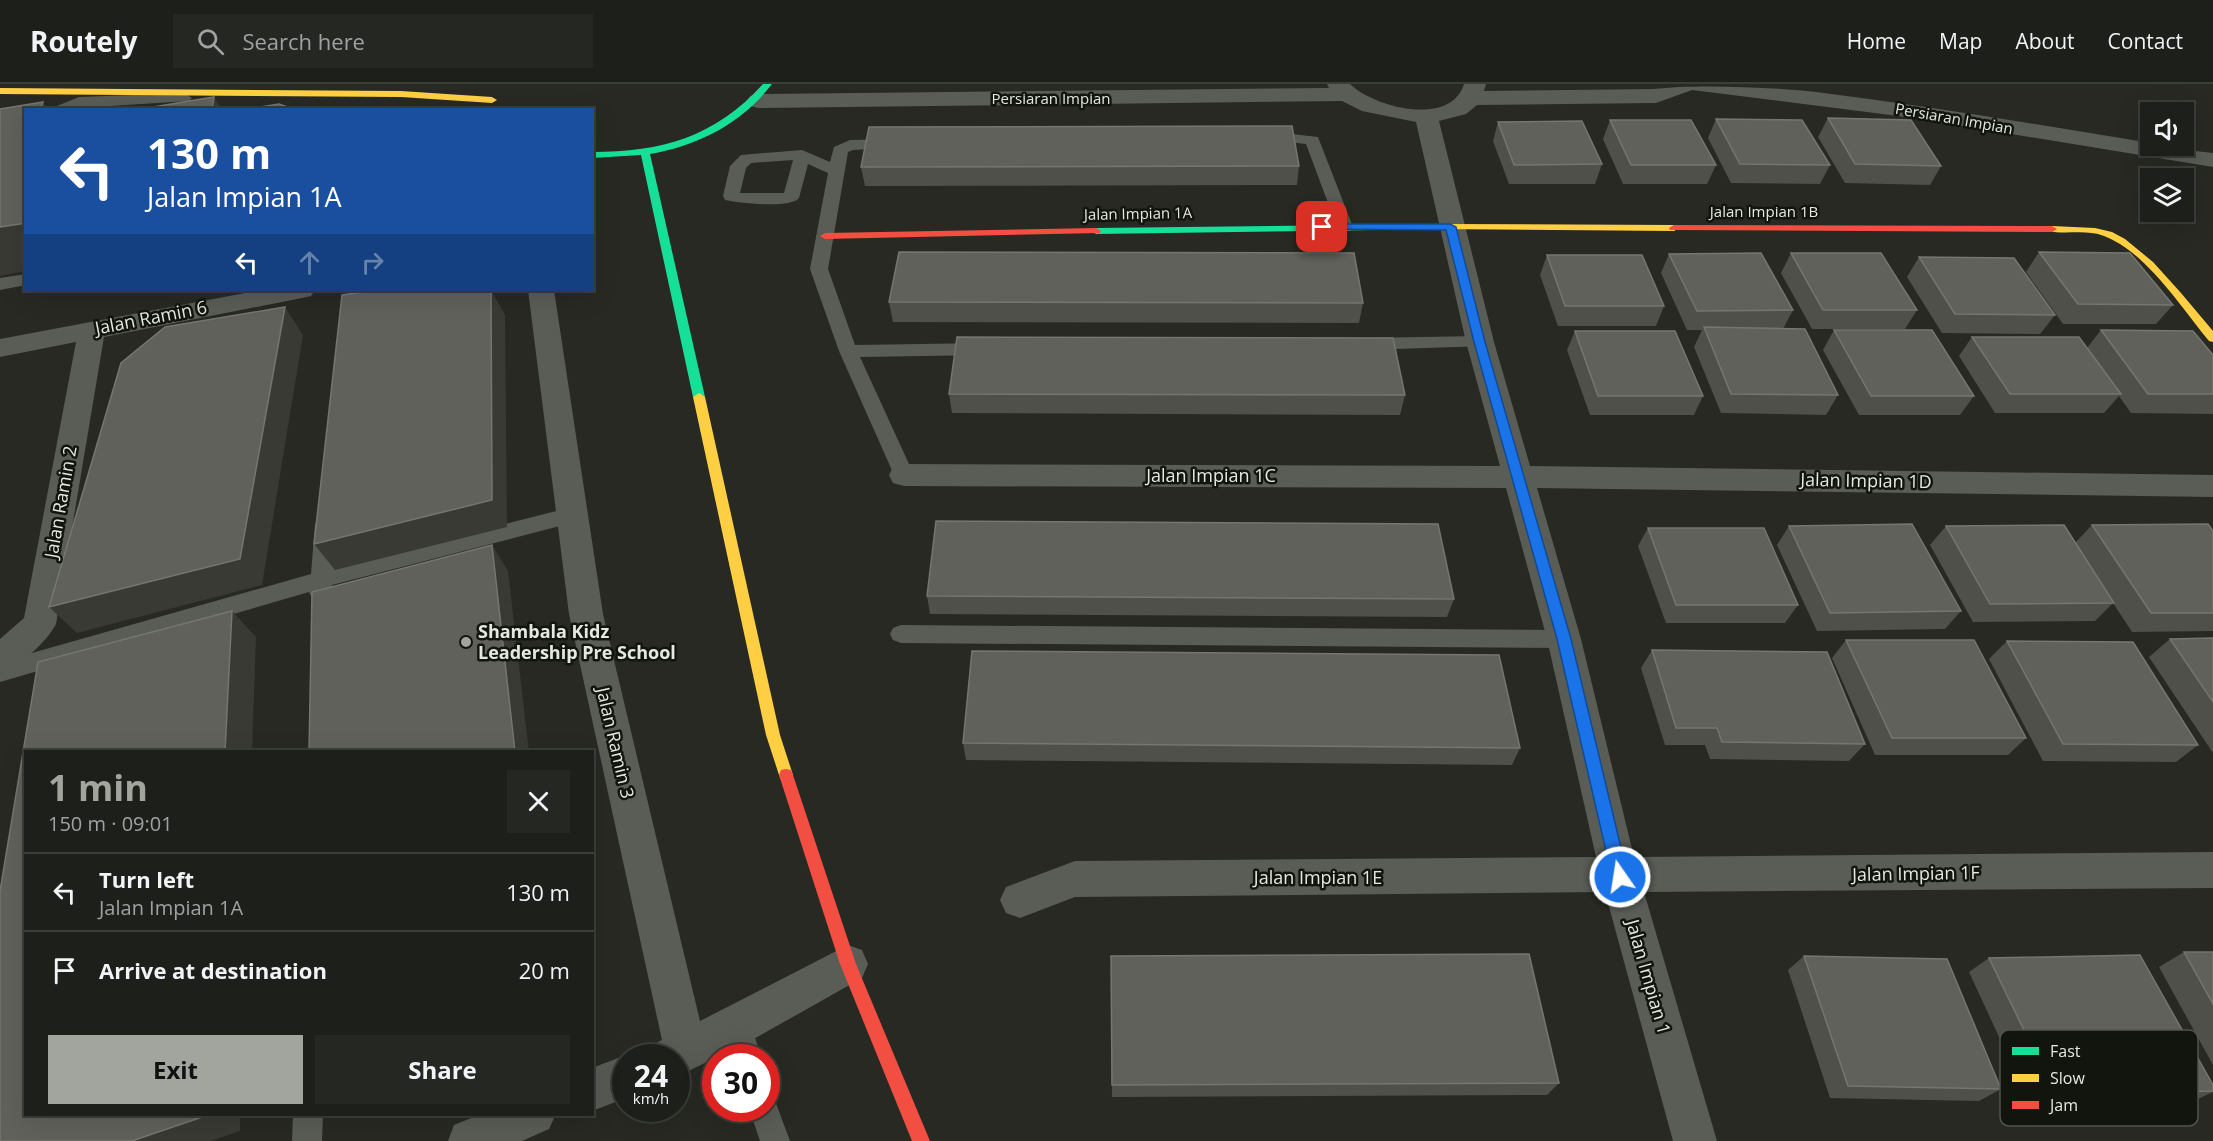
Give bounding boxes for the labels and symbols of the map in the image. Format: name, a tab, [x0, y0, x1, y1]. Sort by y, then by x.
street label: Persiaran Impian	[992, 88, 1110, 108]
street label: Persiaran Impian	[1894, 98, 2014, 138]
pin	[1296, 201, 1347, 252]
street label: Jalan Impian 1B	[1708, 201, 1818, 221]
street label: Jalan Impian 1A	[1082, 202, 1193, 224]
street label: Jalan Ramin 6	[91, 294, 209, 340]
street label: Jalan Ramin 2	[38, 444, 82, 562]
street label: Jalan Impian 1C	[1144, 463, 1276, 487]
street label: Jalan Impian 1D	[1798, 467, 1932, 493]
place label: Shambala Kidz Leadership Pre School	[478, 619, 676, 664]
marker: Shambala Kidz Leadership Pre School	[459, 635, 473, 649]
street label: Jalan Ramin 3	[591, 683, 640, 801]
position arrow	[1588, 845, 1652, 909]
street label: Jalan Impian 1F	[1850, 860, 1980, 886]
street label: Jalan Impian 1E	[1252, 865, 1382, 889]
street label: Jalan Impian 1	[1621, 915, 1677, 1037]
legend	[2000, 1030, 2198, 1126]
text: Fast	[2050, 1040, 2081, 1062]
speed limit sign: 30	[702, 1044, 780, 1122]
text: Slow	[2050, 1067, 2085, 1089]
text: Jam	[2048, 1094, 2078, 1116]

